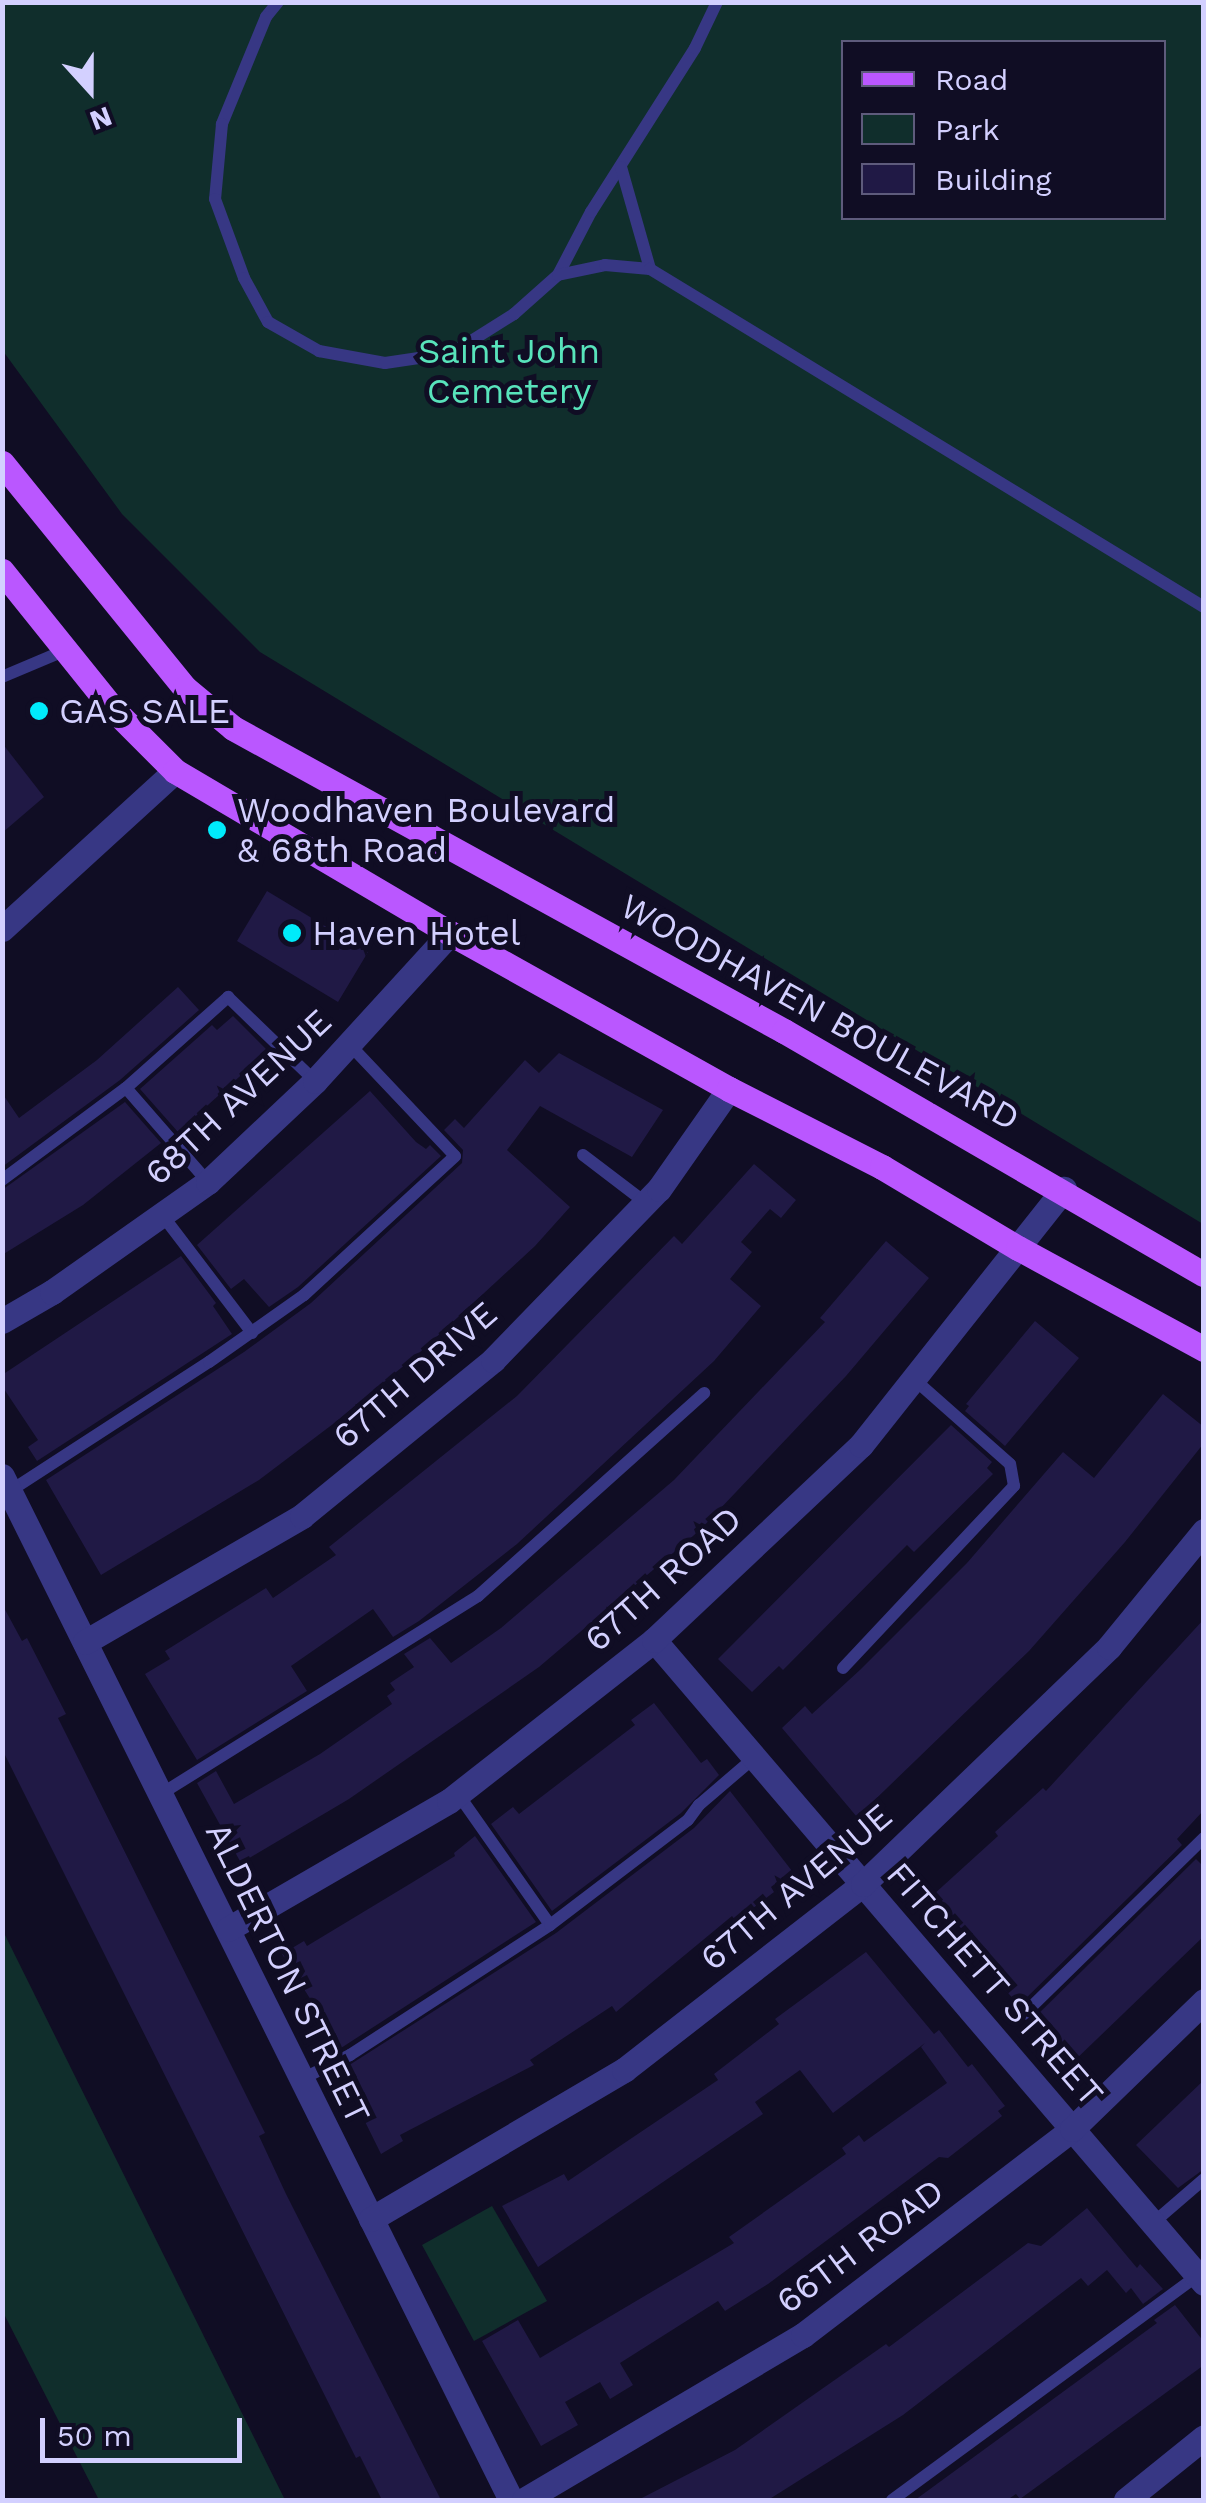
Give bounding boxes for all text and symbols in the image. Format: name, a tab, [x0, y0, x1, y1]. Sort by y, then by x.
north arrow	[40, 40, 140, 140]
legend	[841, 40, 1166, 220]
text: Road	[935, 62, 1008, 97]
text: N	[85, 99, 117, 138]
text: Park	[935, 112, 1000, 147]
text: Building	[935, 162, 1052, 197]
park label: Saint John Cemetery	[417, 330, 601, 412]
place label: GAS SALE	[59, 690, 230, 732]
marker: GAS SALE	[28, 700, 50, 722]
place label: Woodhaven Boulevard & 68th Road	[237, 789, 615, 871]
marker: Woodhaven Boulevard & 68th Road	[206, 819, 228, 841]
street label: WOODHAVEN BOULEVARD	[613, 885, 1027, 1139]
place label: Haven Hotel	[312, 912, 520, 954]
marker: Haven Hotel	[281, 922, 303, 944]
street label: 68TH AVENUE	[136, 1000, 340, 1194]
street label: 67TH DRIVE	[325, 1292, 505, 1458]
street label: 67TH ROAD	[576, 1498, 750, 1660]
street label: 67TH AVENUE	[691, 1794, 901, 1980]
street label: ALDERTON STREET	[197, 1816, 379, 2130]
street label: FITCHETT STREET	[877, 1853, 1113, 2115]
street label: 66TH ROAD	[768, 2170, 952, 2322]
scale bar	[45, 2398, 248, 2460]
text: 50 m	[57, 2418, 132, 2453]

